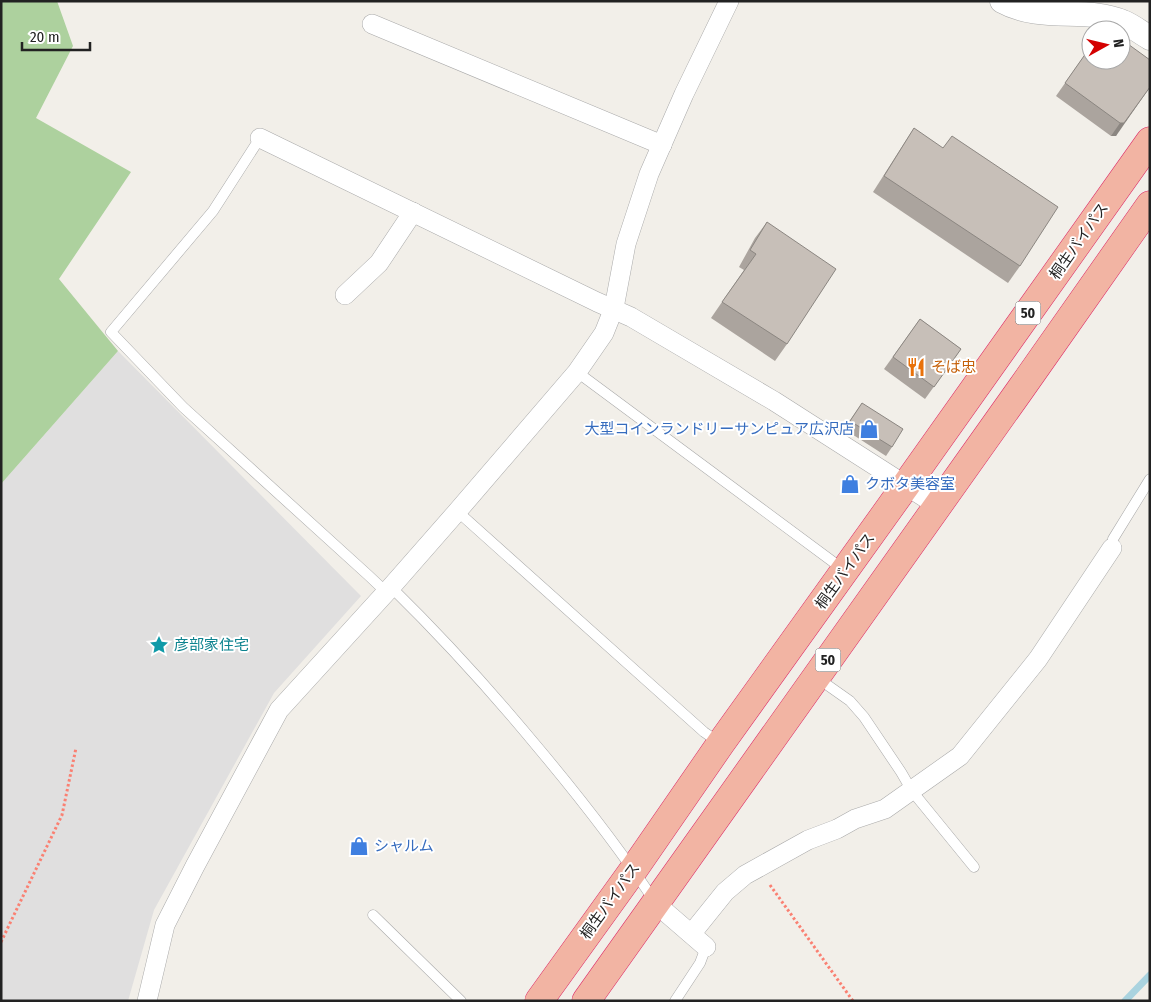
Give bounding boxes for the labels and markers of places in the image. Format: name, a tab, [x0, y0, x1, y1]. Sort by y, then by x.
restaurant icon: そば忠	[905, 356, 927, 378]
place label: そば忠	[931, 358, 976, 376]
shop icon: 大型コインランドリーサンピュア広沢店	[858, 418, 880, 440]
place label: 大型コインランドリーサンピュア広沢店	[585, 420, 854, 438]
shop icon: クボタ美容室	[839, 473, 861, 495]
place label: クボタ美容室	[865, 475, 955, 493]
place icon: 彦部家住宅	[148, 634, 170, 656]
place label: 彦部家住宅	[174, 636, 249, 654]
shop icon: シャルム	[348, 835, 370, 857]
place label: シャルム	[374, 837, 434, 855]

